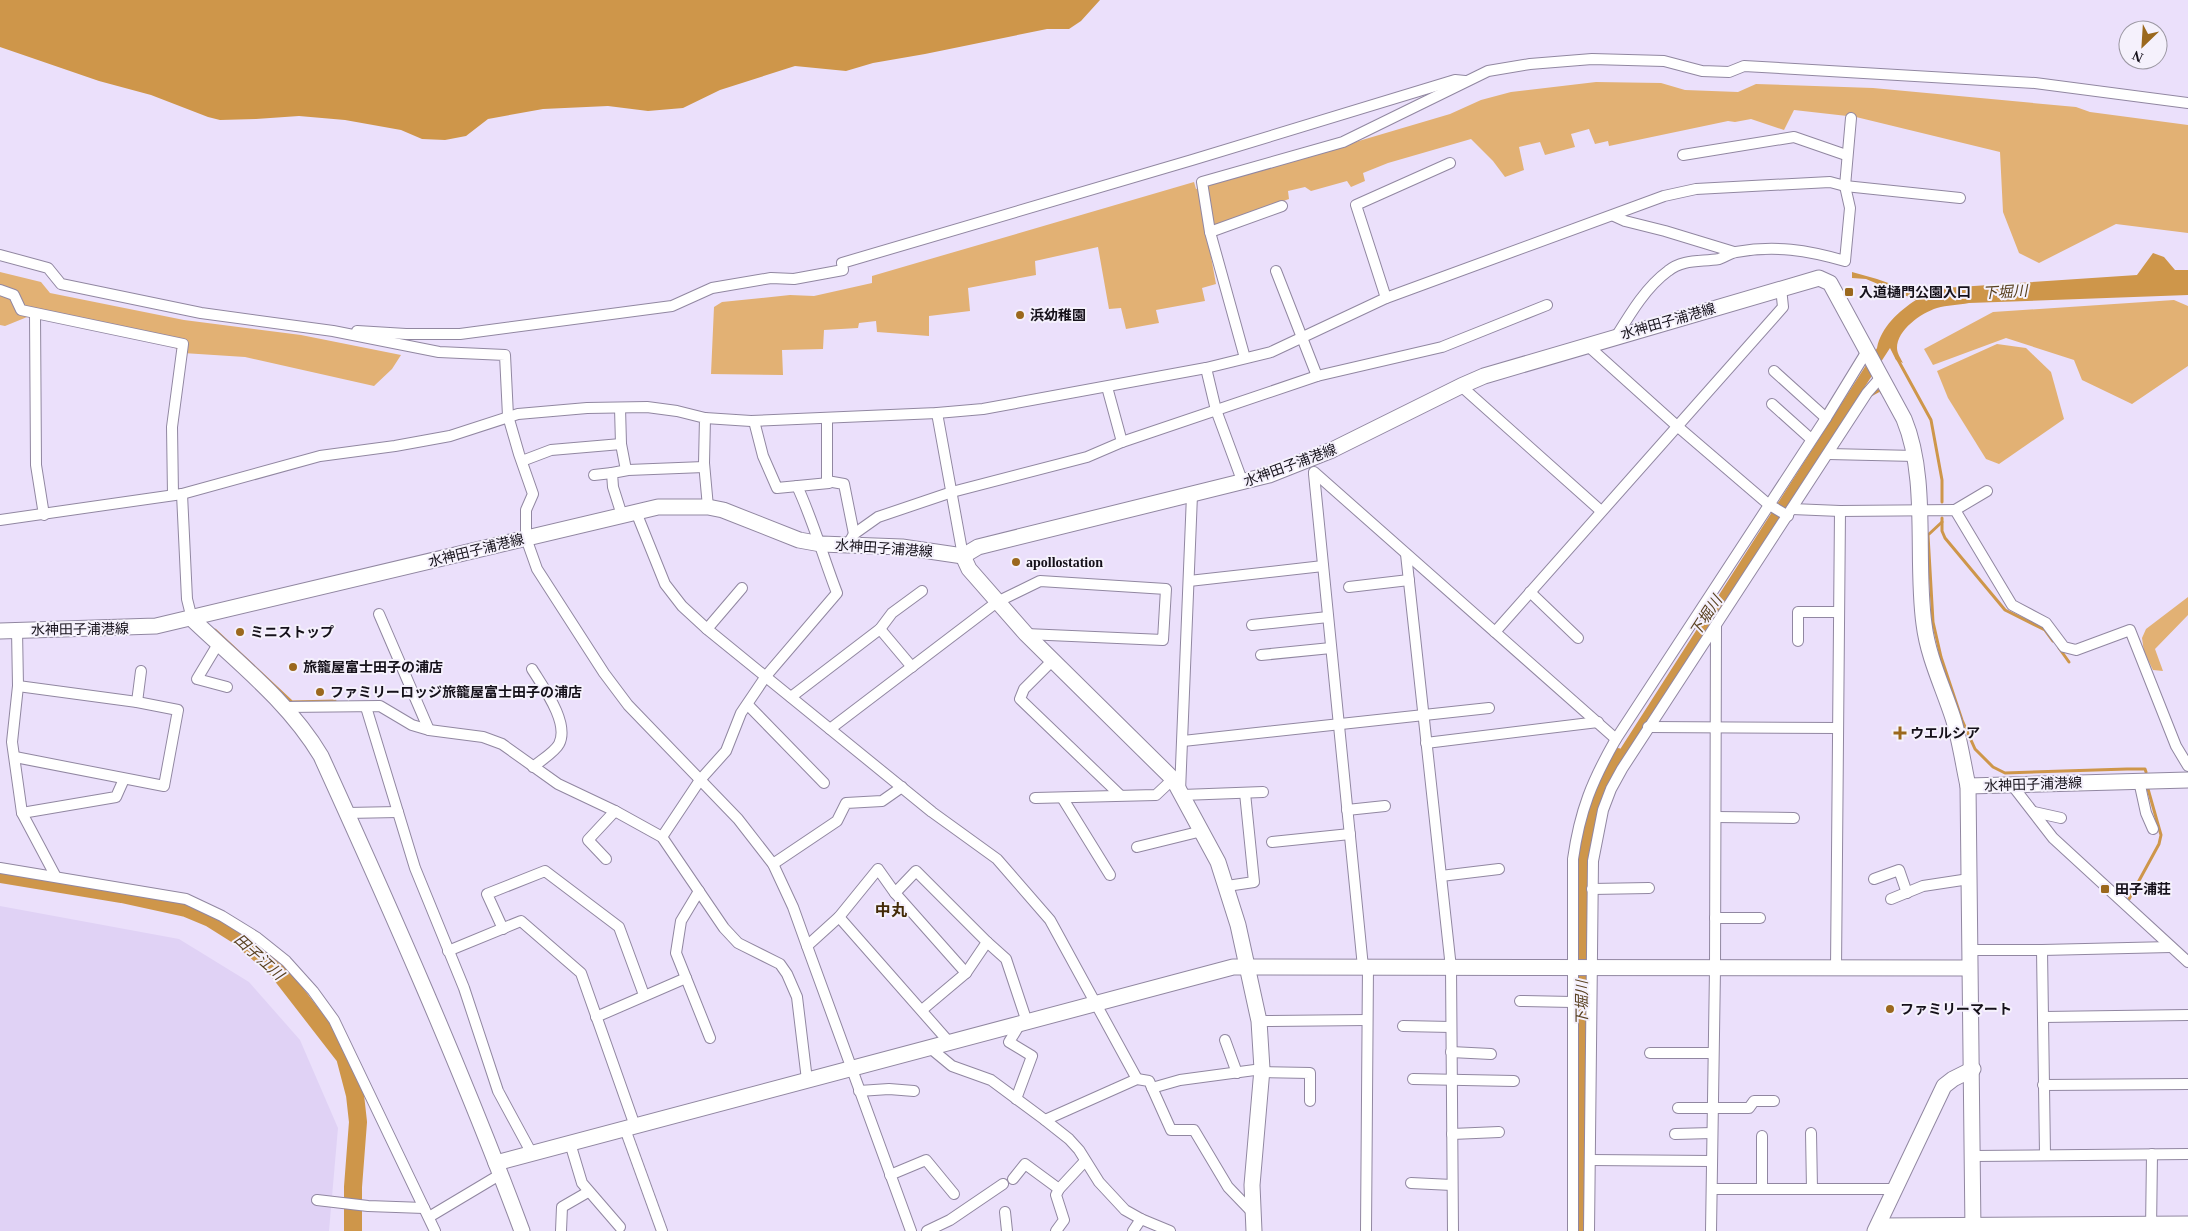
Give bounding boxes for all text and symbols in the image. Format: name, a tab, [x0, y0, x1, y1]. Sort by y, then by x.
north arrow	[2118, 20, 2168, 70]
text: N	[2130, 47, 2145, 65]
water label: 下堀川	[1982, 283, 2030, 301]
place label: 入道樋門公園入口	[1859, 285, 1971, 300]
marker: 入道樋門公園入口	[1843, 286, 1855, 298]
street label: 水神田子浦港線	[1619, 301, 1717, 342]
place label: 浜幼稚園	[1030, 307, 1086, 323]
marker: 浜幼稚園	[1014, 309, 1026, 321]
street label: 水神田子浦港線	[1242, 442, 1339, 489]
street label: 水神田子浦港線	[427, 531, 525, 570]
street label: 水神田子浦港線	[835, 538, 933, 559]
place label: apollostation	[1026, 555, 1103, 570]
marker: apollostation	[1010, 556, 1022, 568]
water label: 下堀川	[1687, 591, 1726, 639]
street label: 水神田子浦港線	[31, 621, 129, 638]
place label: ミニストップ	[250, 625, 334, 640]
marker: ミニストップ	[234, 626, 246, 638]
place label: 旅籠屋富士田子の浦店	[303, 659, 443, 675]
marker: 旅籠屋富士田子の浦店	[287, 661, 299, 673]
place label: ファミリーロッジ旅籠屋富士田子の浦店	[330, 684, 582, 700]
marker: ファミリーロッジ旅籠屋富士田子の浦店	[314, 686, 326, 698]
place label: ウエルシア	[1910, 726, 1980, 741]
marker: ウエルシア	[1894, 727, 1906, 739]
street label: 水神田子浦港線	[1984, 775, 2082, 794]
place label: 田子浦荘	[2115, 881, 2171, 897]
marker: 田子浦荘	[2099, 883, 2111, 895]
district label: 中丸	[875, 902, 907, 919]
water label: 田子江川	[231, 931, 288, 984]
water label: 下堀川	[1574, 979, 1590, 1026]
place label: ファミリーマート	[1900, 1002, 2012, 1017]
marker: ファミリーマート	[1884, 1003, 1896, 1015]

